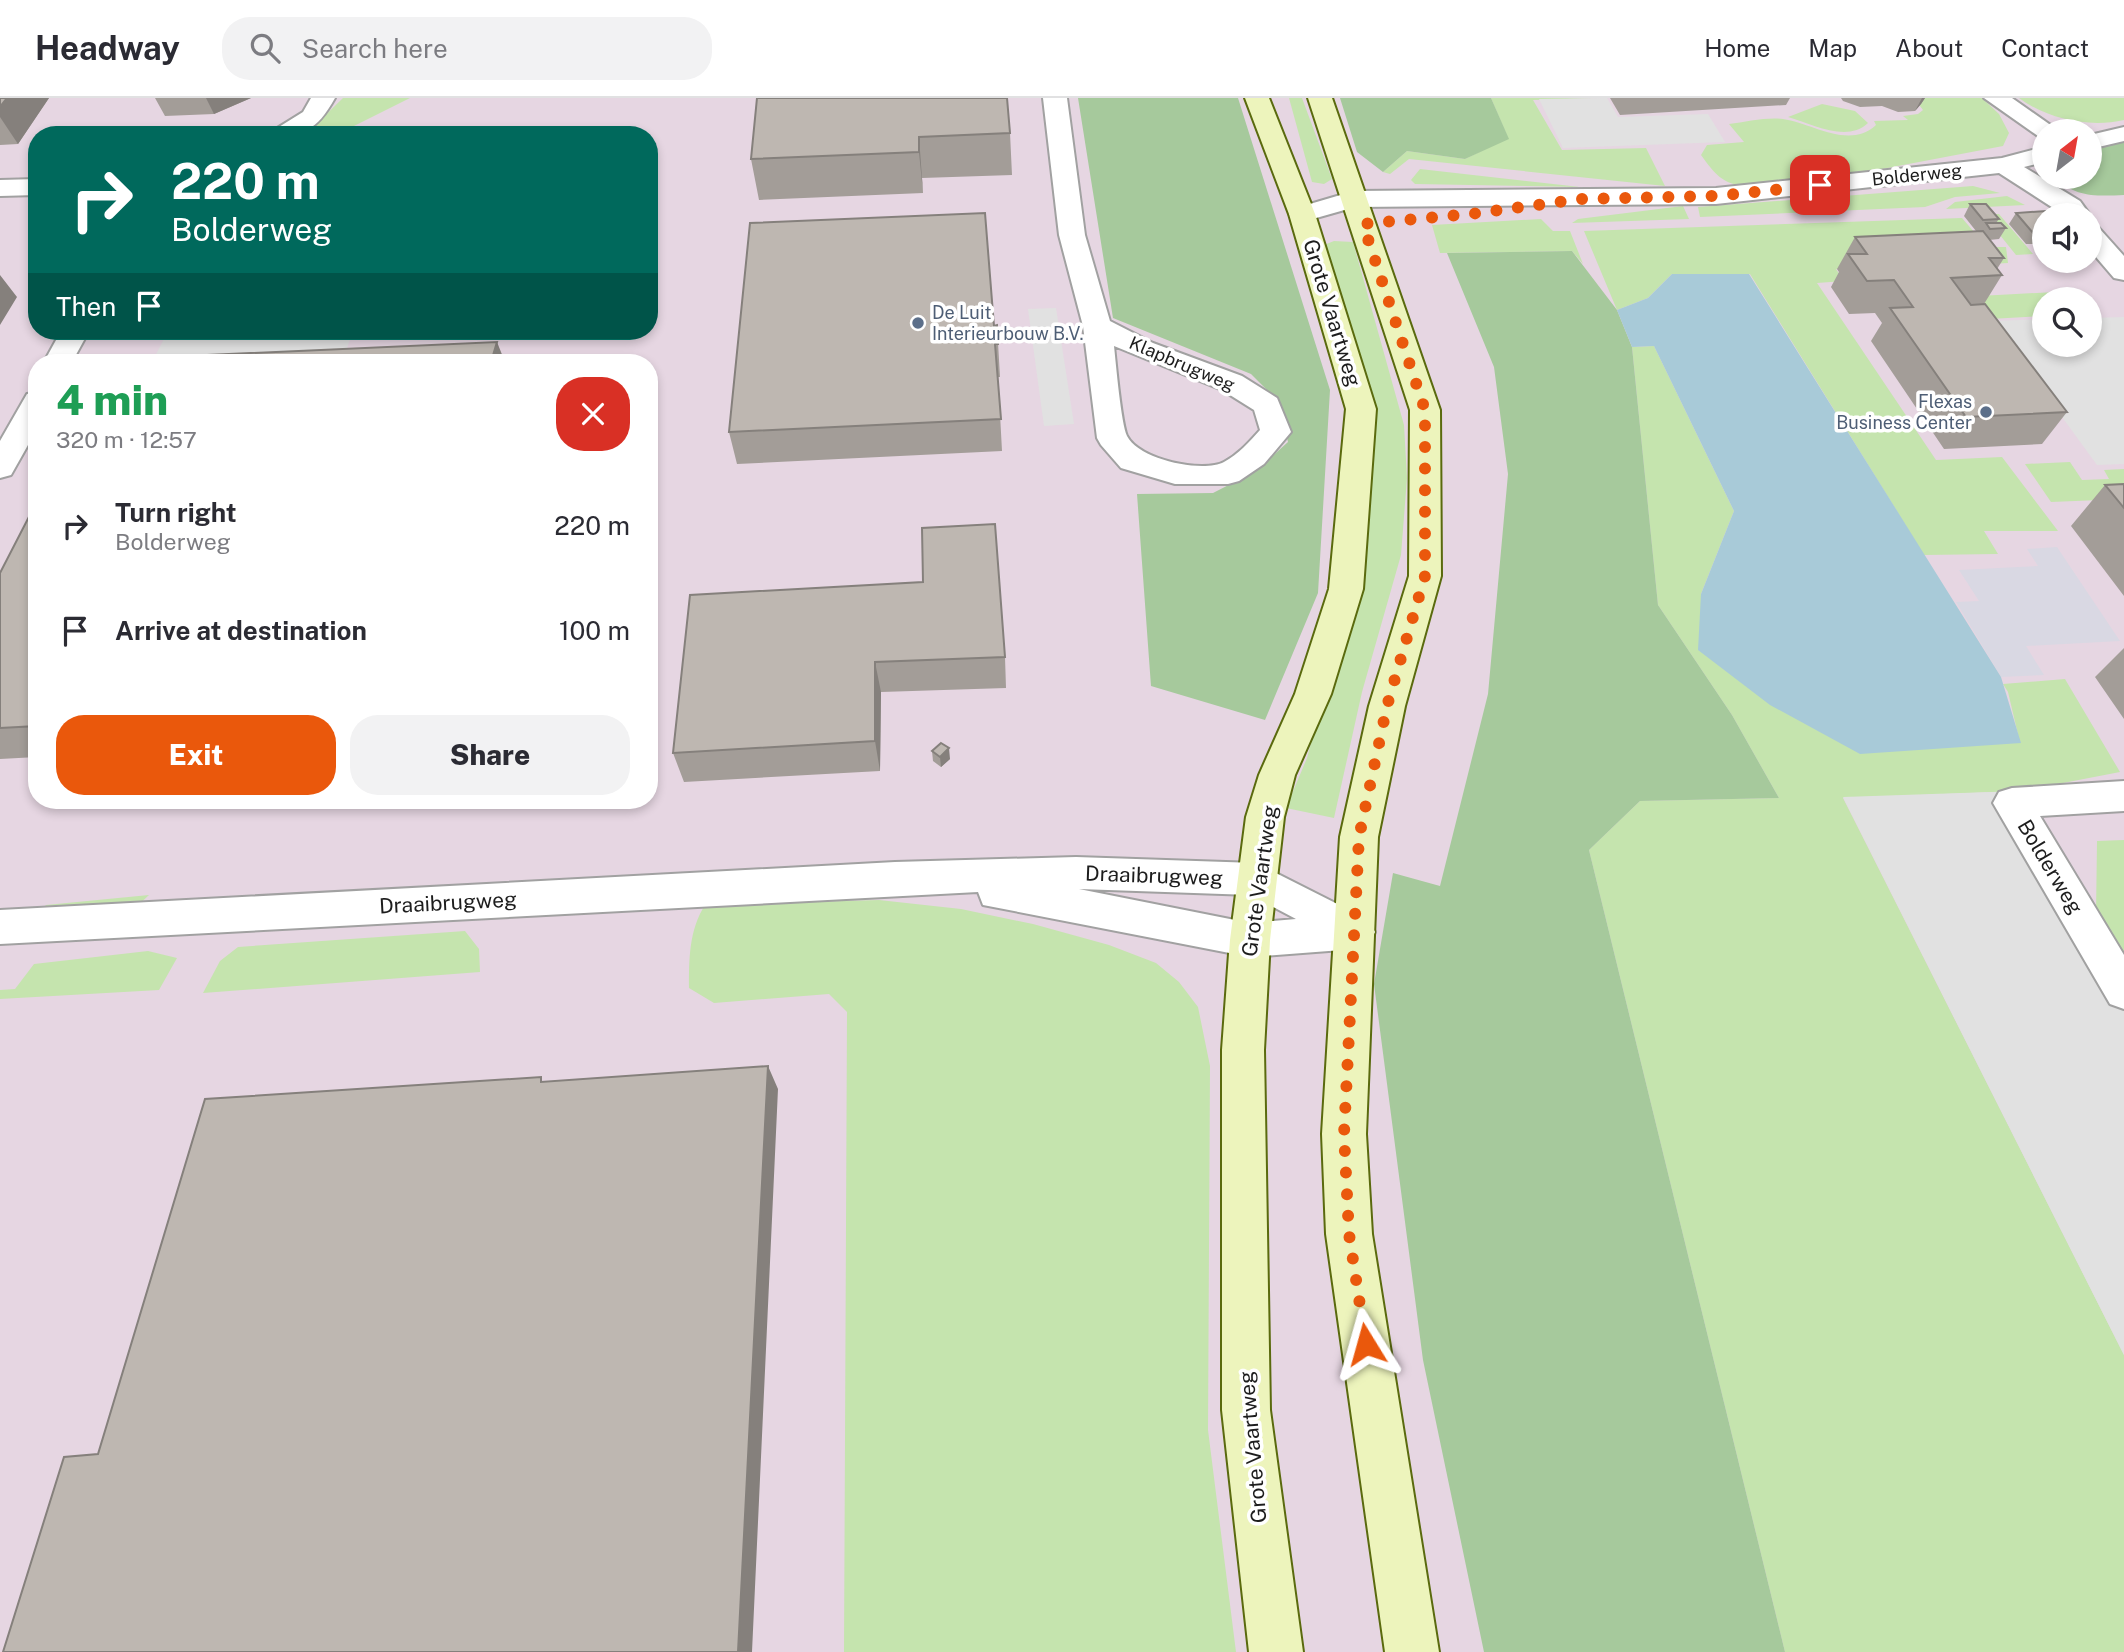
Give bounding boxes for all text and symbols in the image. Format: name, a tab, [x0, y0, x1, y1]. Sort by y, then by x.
search box	[222, 17, 712, 80]
text: Headway	[35, 29, 180, 67]
icon: search	[246, 29, 284, 67]
text: Search here	[302, 33, 448, 64]
text: Home	[1704, 34, 1770, 62]
text: Map	[1808, 34, 1857, 62]
text: About	[1895, 34, 1963, 62]
text: Contact	[2001, 34, 2089, 62]
north arrow	[2032, 119, 2102, 189]
map controls	[2032, 119, 2102, 357]
text: 220 m	[171, 152, 320, 210]
icon: right	[56, 154, 147, 245]
pin	[1790, 155, 1850, 215]
street label: Bolderweg	[1871, 159, 1963, 190]
icon: arrive	[1801, 166, 1839, 204]
button: sound	[2032, 203, 2102, 273]
text: Bolderweg	[171, 211, 332, 248]
street label: Grote Vaartweg	[1298, 236, 1367, 389]
icon: arrive	[130, 287, 168, 325]
button: search	[2032, 287, 2102, 357]
text: Then	[56, 291, 116, 322]
place label: De Luit Interieurbouw B.V.	[932, 302, 1084, 344]
marker: De Luit Interieurbouw B.V.	[910, 315, 926, 331]
street label: Klapbrugweg	[1126, 332, 1238, 395]
text: 4 min	[56, 375, 168, 424]
button: close	[556, 377, 630, 451]
place label: Flexas Business Center	[1836, 391, 1972, 433]
marker: Flexas Business Center	[1978, 404, 1994, 420]
text: 320 m · 12:57	[56, 426, 197, 453]
text: Turn right	[115, 497, 237, 528]
icon: right	[56, 507, 94, 545]
text: 220 m	[554, 510, 630, 541]
text: Bolderweg	[115, 528, 231, 555]
icon: arrive	[56, 612, 94, 650]
text: Arrive at destination	[115, 615, 367, 646]
text: 100 m	[559, 615, 630, 646]
button: Exit	[56, 715, 336, 795]
button: Share	[350, 715, 630, 795]
street label: Grote Vaartweg	[1237, 804, 1283, 958]
street label: Bolderweg	[2012, 815, 2088, 919]
street label: Draaibrugweg	[1085, 861, 1223, 890]
street label: Draaibrugweg	[378, 886, 518, 919]
position arrow	[1329, 1307, 1403, 1381]
street label: Grote Vaartweg	[1233, 1370, 1272, 1524]

